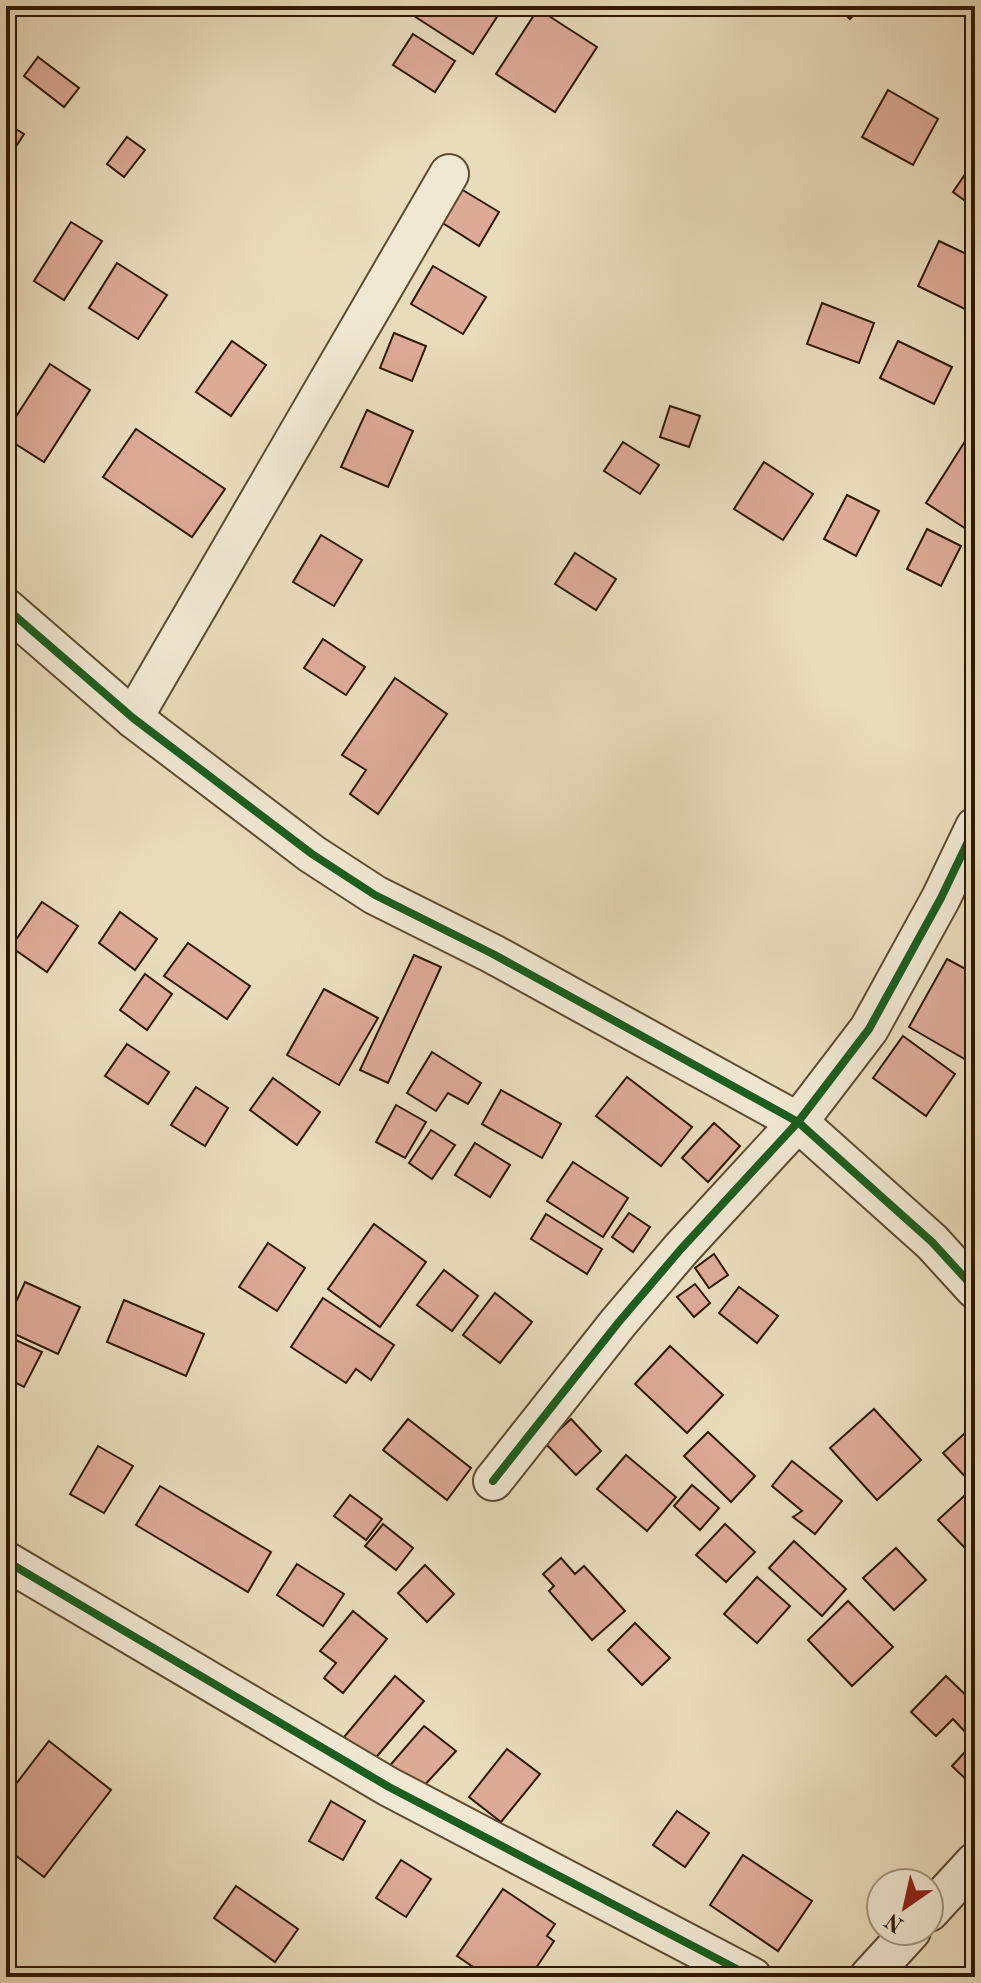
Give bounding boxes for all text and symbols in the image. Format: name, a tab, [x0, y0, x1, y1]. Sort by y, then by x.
north arrow	[865, 1867, 945, 1947]
text: N	[882, 1908, 908, 1936]

